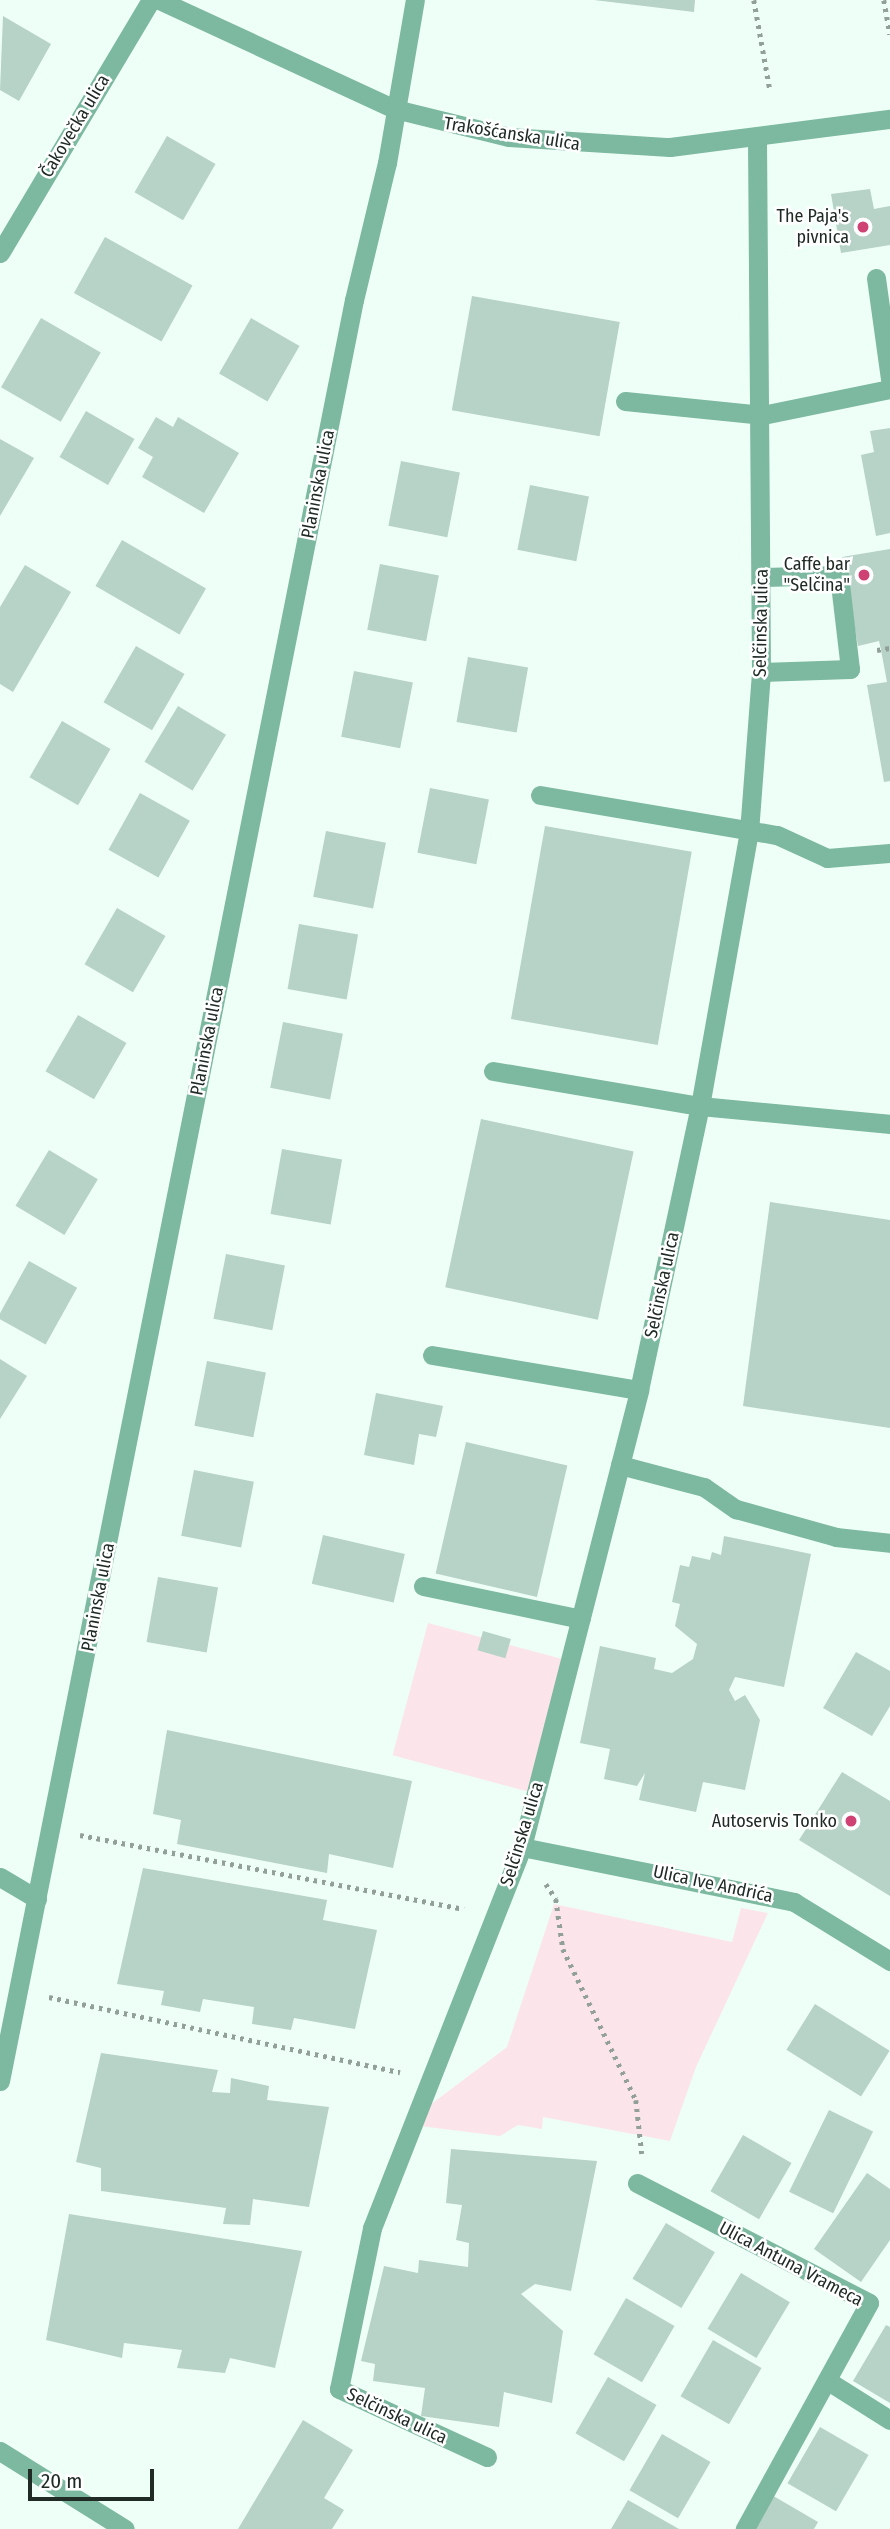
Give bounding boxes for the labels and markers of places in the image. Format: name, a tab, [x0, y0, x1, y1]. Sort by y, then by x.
place label: The Paja's pivnica	[777, 206, 849, 248]
marker: The Paja's pivnica	[855, 219, 871, 235]
place label: Caffe bar "Selčina"	[784, 554, 850, 596]
marker: Caffe bar "Selčina"	[856, 567, 872, 583]
place label: Autoservis Tonko	[712, 1810, 837, 1832]
marker: Autoservis Tonko	[843, 1813, 859, 1829]

